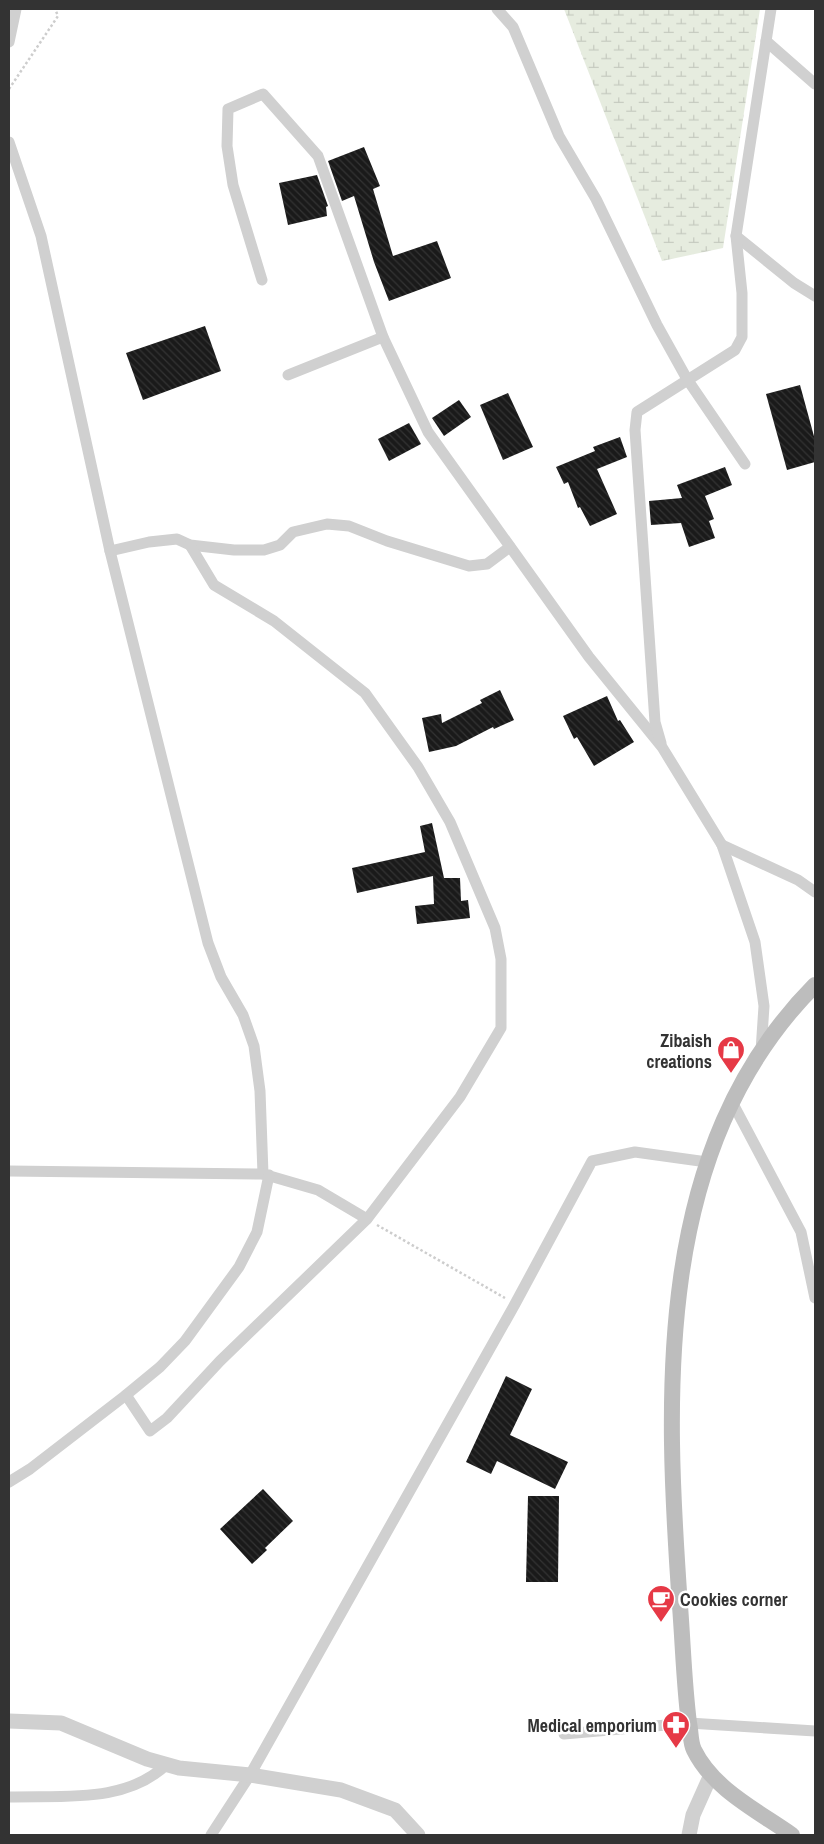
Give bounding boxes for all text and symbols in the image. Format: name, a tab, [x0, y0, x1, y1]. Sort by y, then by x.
place label: Zibaish creations	[646, 1028, 712, 1074]
shop icon: Zibaish creations	[716, 1035, 746, 1074]
cafe icon: Cookies corner	[646, 1584, 676, 1623]
place label: Cookies corner	[680, 1587, 788, 1612]
pharmacy icon: Medical emporium	[661, 1710, 691, 1749]
place label: Medical emporium	[527, 1713, 657, 1738]

